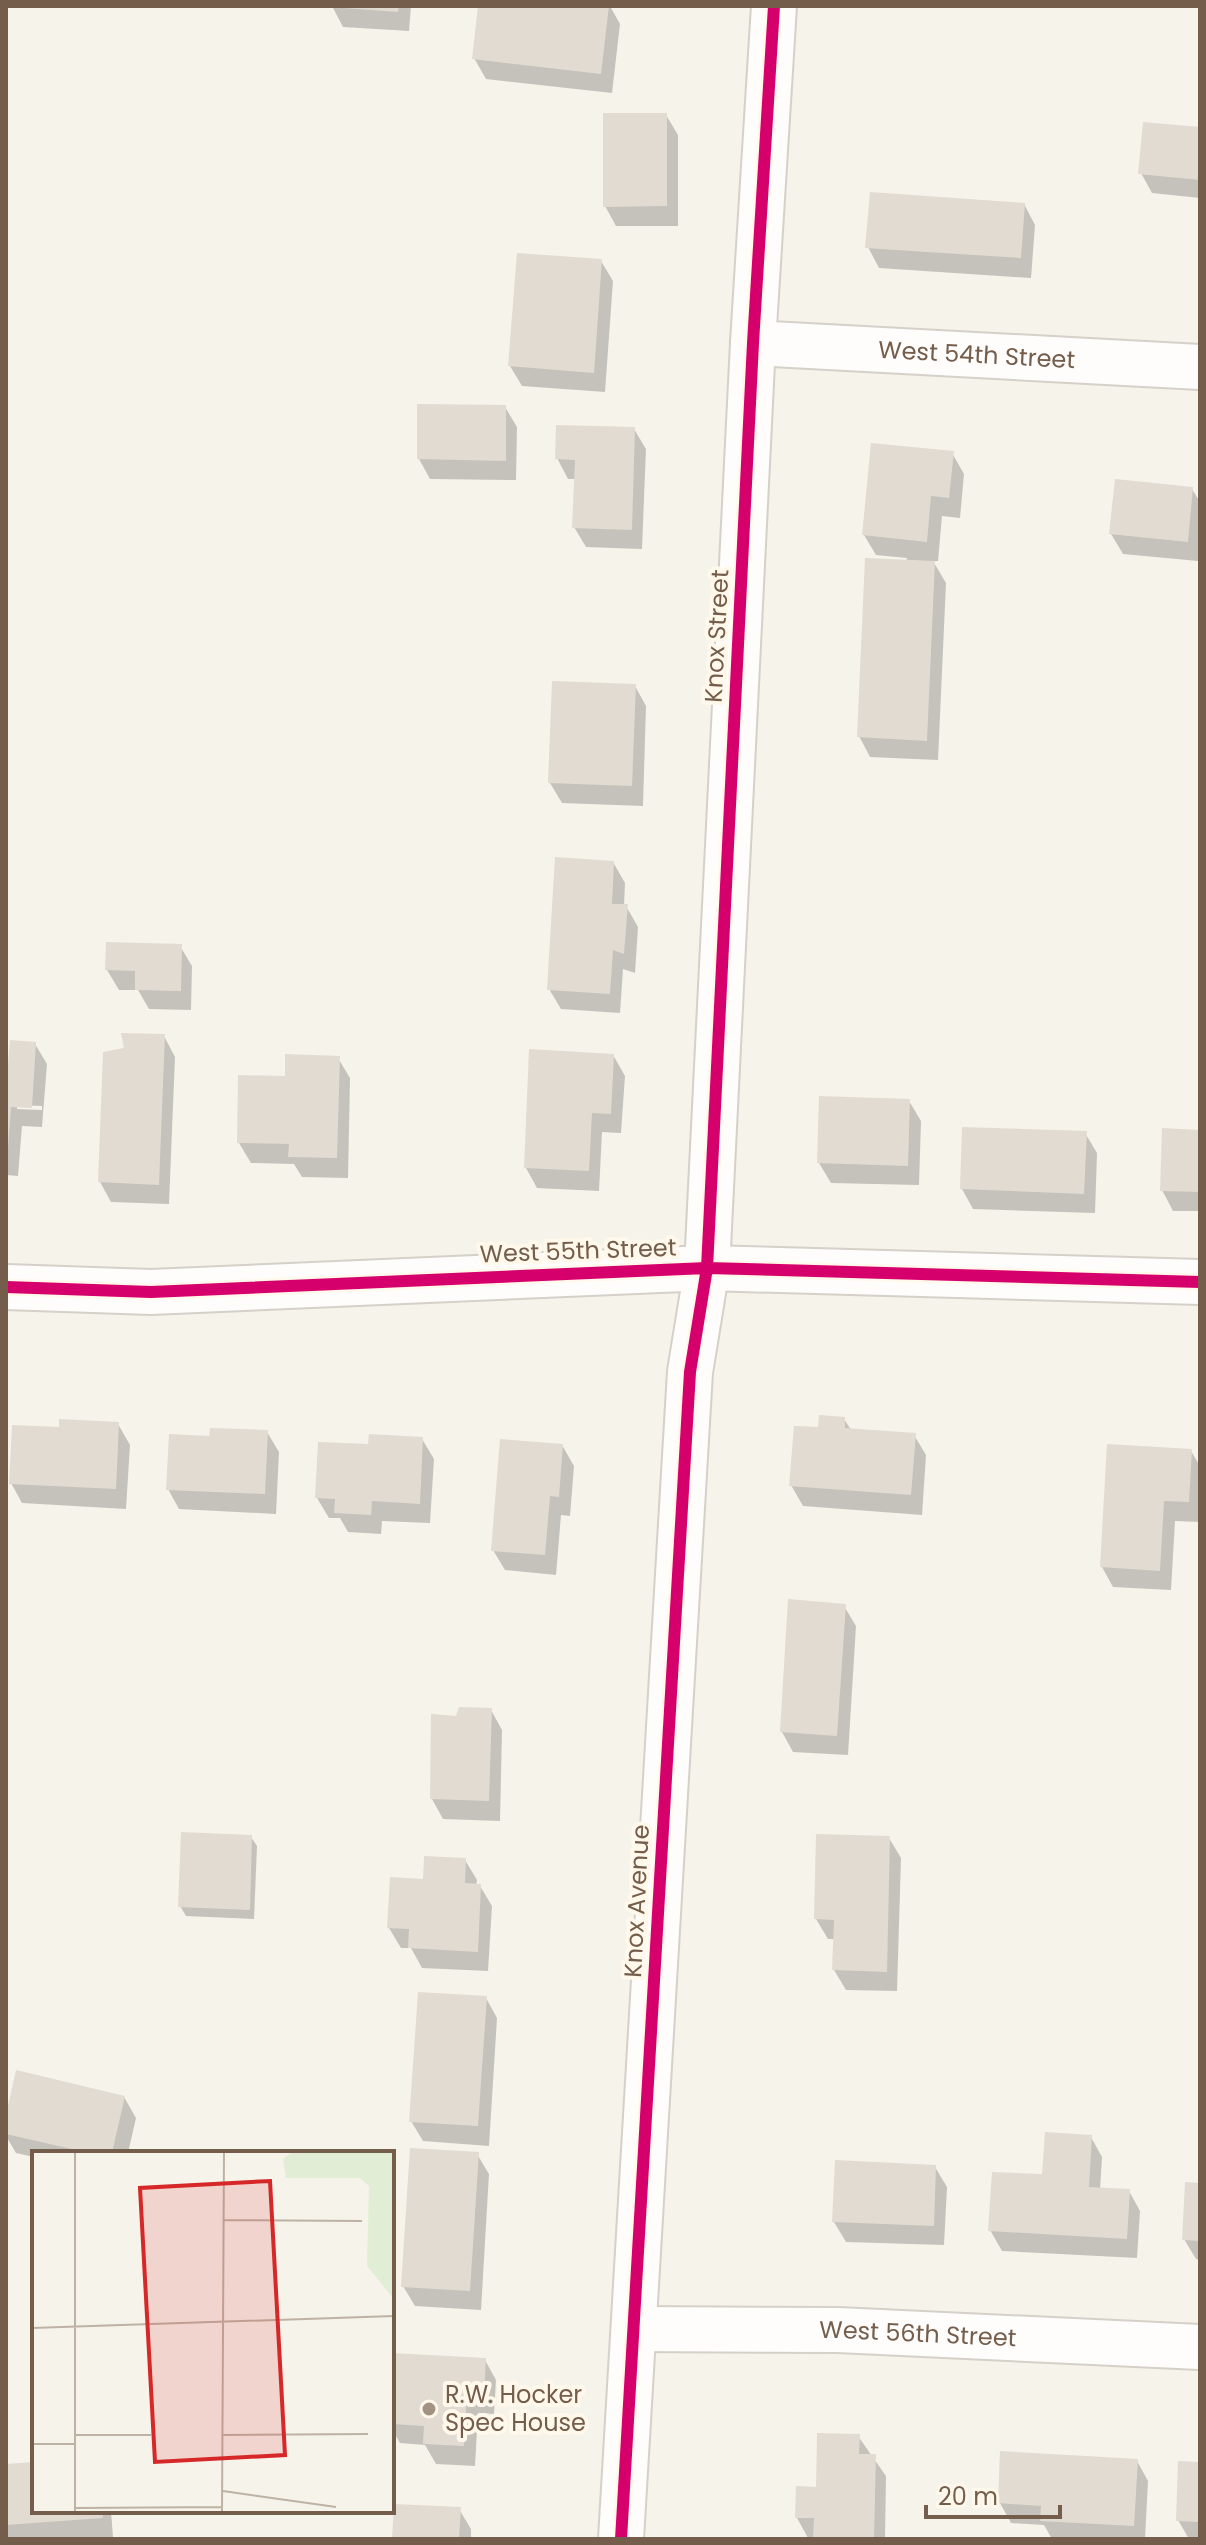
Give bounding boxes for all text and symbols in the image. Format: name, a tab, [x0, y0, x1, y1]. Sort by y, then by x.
street label: West 54th Street	[877, 333, 1076, 376]
street label: Knox Street	[697, 569, 736, 703]
street label: West 55th Street	[479, 1231, 677, 1270]
street label: Knox Avenue	[616, 1824, 657, 1978]
inset map	[32, 2151, 394, 2513]
street label: West 56th Street	[819, 2313, 1017, 2354]
place label: R.W. Hocker Spec House	[445, 2378, 586, 2439]
marker: R.W. Hocker Spec House	[420, 2400, 438, 2418]
scale bar	[926, 2469, 1060, 2519]
text: 20 m	[938, 2480, 998, 2513]

